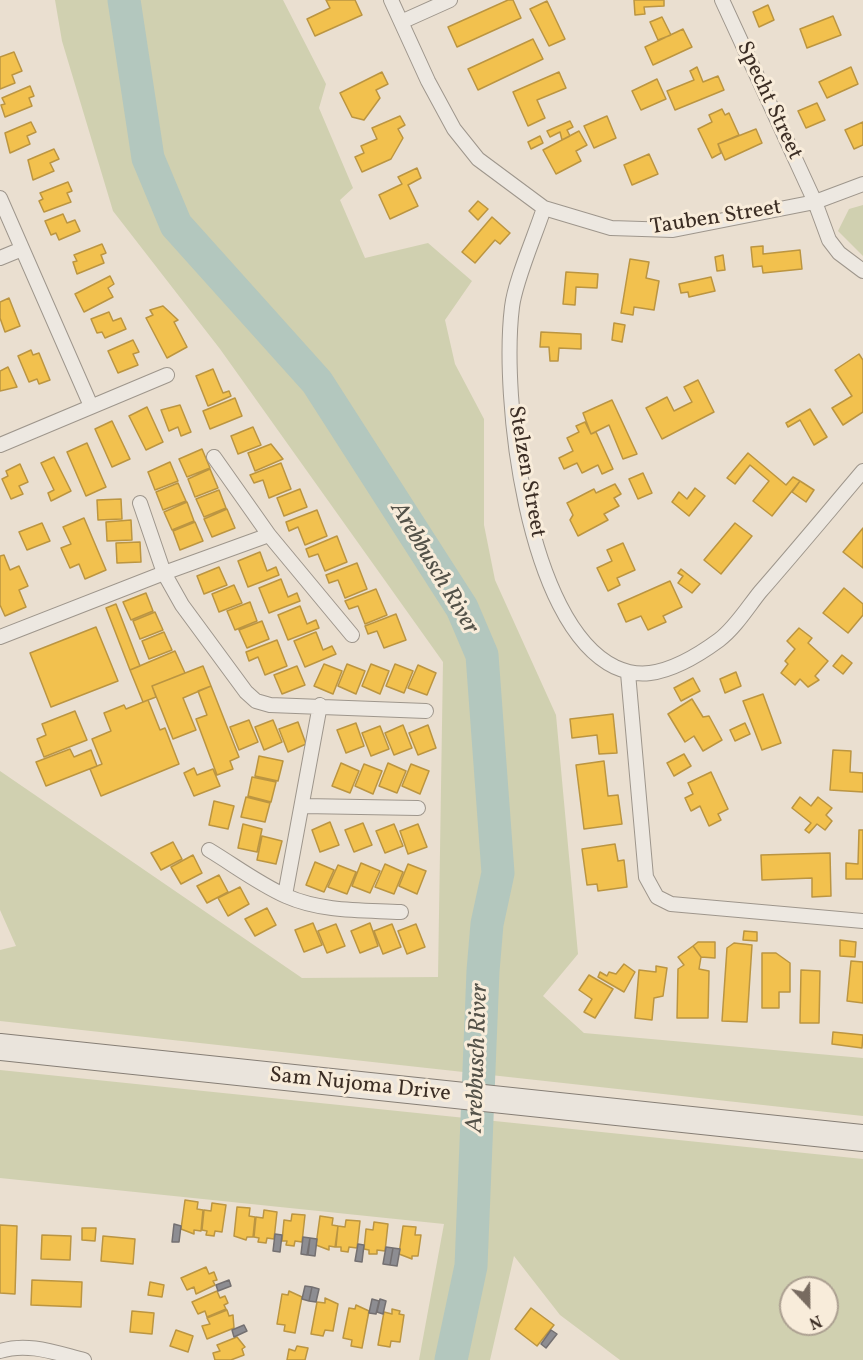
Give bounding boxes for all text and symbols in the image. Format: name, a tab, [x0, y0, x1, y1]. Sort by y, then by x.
street label: Specht Street	[729, 38, 807, 164]
street label: Tauben Street	[648, 196, 784, 242]
street label: Stelzen Street	[500, 404, 550, 540]
water label: Arebbusch River	[382, 498, 484, 640]
water label: Arebbusch River	[462, 983, 496, 1133]
street label: Sam Nujoma Drive	[268, 1063, 452, 1109]
north arrow	[779, 1276, 839, 1336]
text: N	[805, 1308, 825, 1333]

